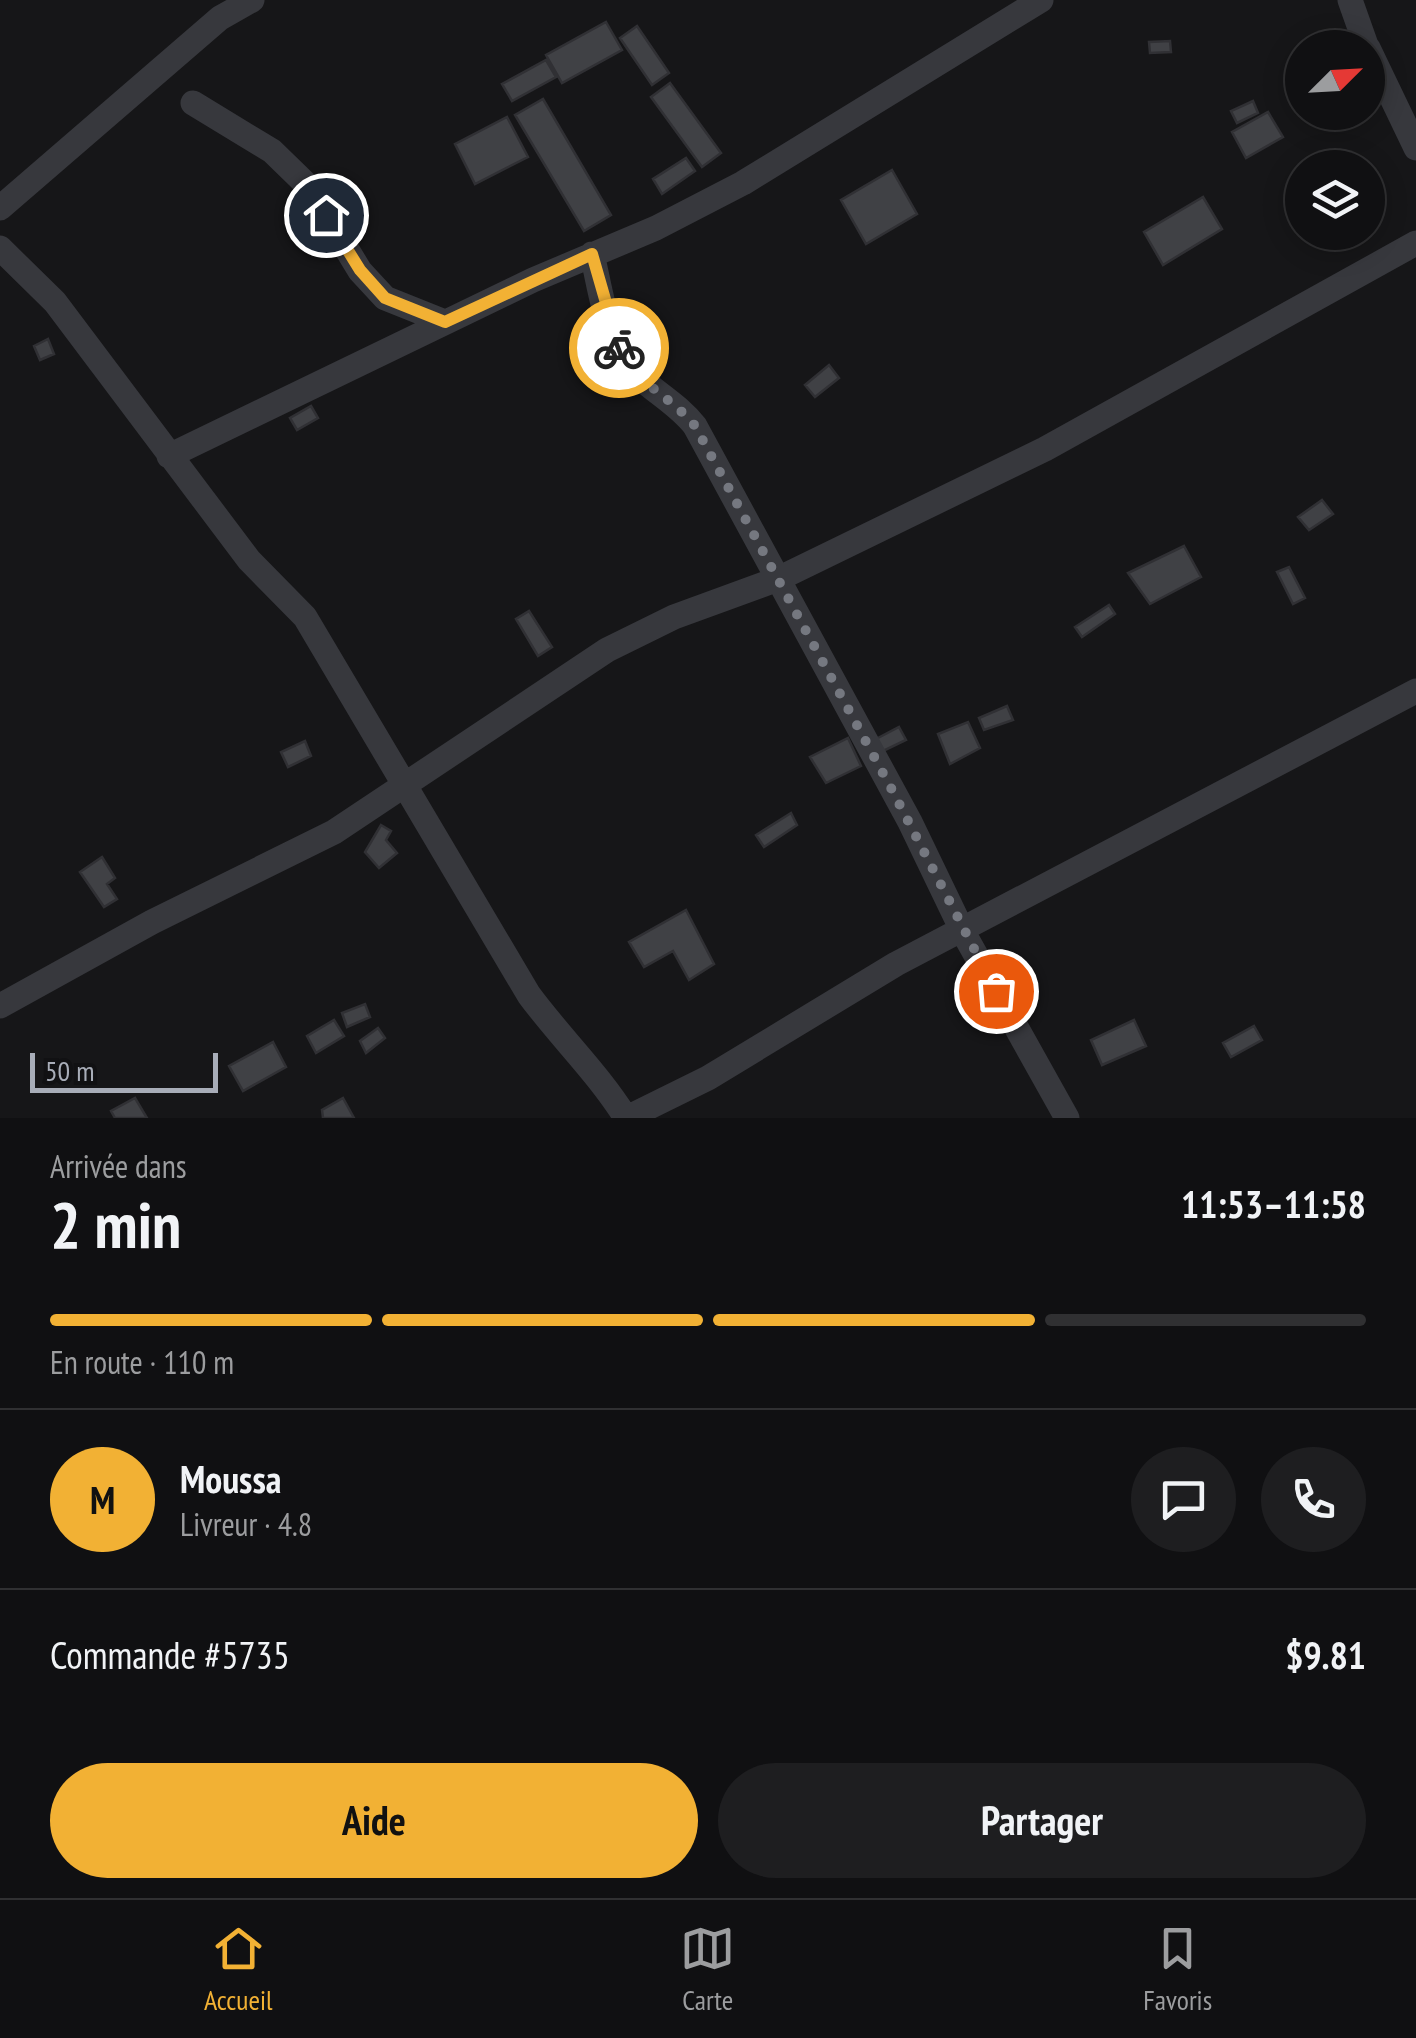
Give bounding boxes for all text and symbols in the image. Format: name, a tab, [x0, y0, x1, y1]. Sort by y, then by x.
north arrow	[1285, 30, 1385, 130]
map controls	[1285, 30, 1385, 250]
button: layers	[1285, 150, 1385, 250]
pin	[284, 173, 369, 258]
icon: home	[299, 188, 354, 243]
courier	[569, 298, 669, 398]
icon: bike	[592, 321, 647, 376]
pin	[954, 949, 1039, 1034]
icon: bag	[969, 964, 1024, 1019]
scale bar	[30, 1048, 218, 1092]
text: 50 m	[45, 1052, 94, 1089]
text: Arrivée dans	[50, 1145, 187, 1187]
text: 11:53–11:58	[1181, 1179, 1366, 1228]
text: 2 min	[50, 1182, 181, 1266]
text: En route · 110 m	[50, 1341, 234, 1383]
button: chat	[1131, 1447, 1236, 1552]
button: phone	[1261, 1447, 1366, 1552]
text: Moussa	[180, 1454, 281, 1503]
text: M	[90, 1475, 115, 1524]
text: Livreur · 4.8	[180, 1503, 312, 1545]
text: Commande #5735	[50, 1630, 290, 1679]
text: $9.81	[1285, 1630, 1366, 1679]
button: Aide	[50, 1763, 698, 1878]
button: Partager	[718, 1763, 1366, 1878]
tab: Accueil	[204, 1921, 273, 2018]
tab: Carte	[680, 1921, 735, 2018]
tab: Favoris	[1143, 1921, 1212, 2018]

